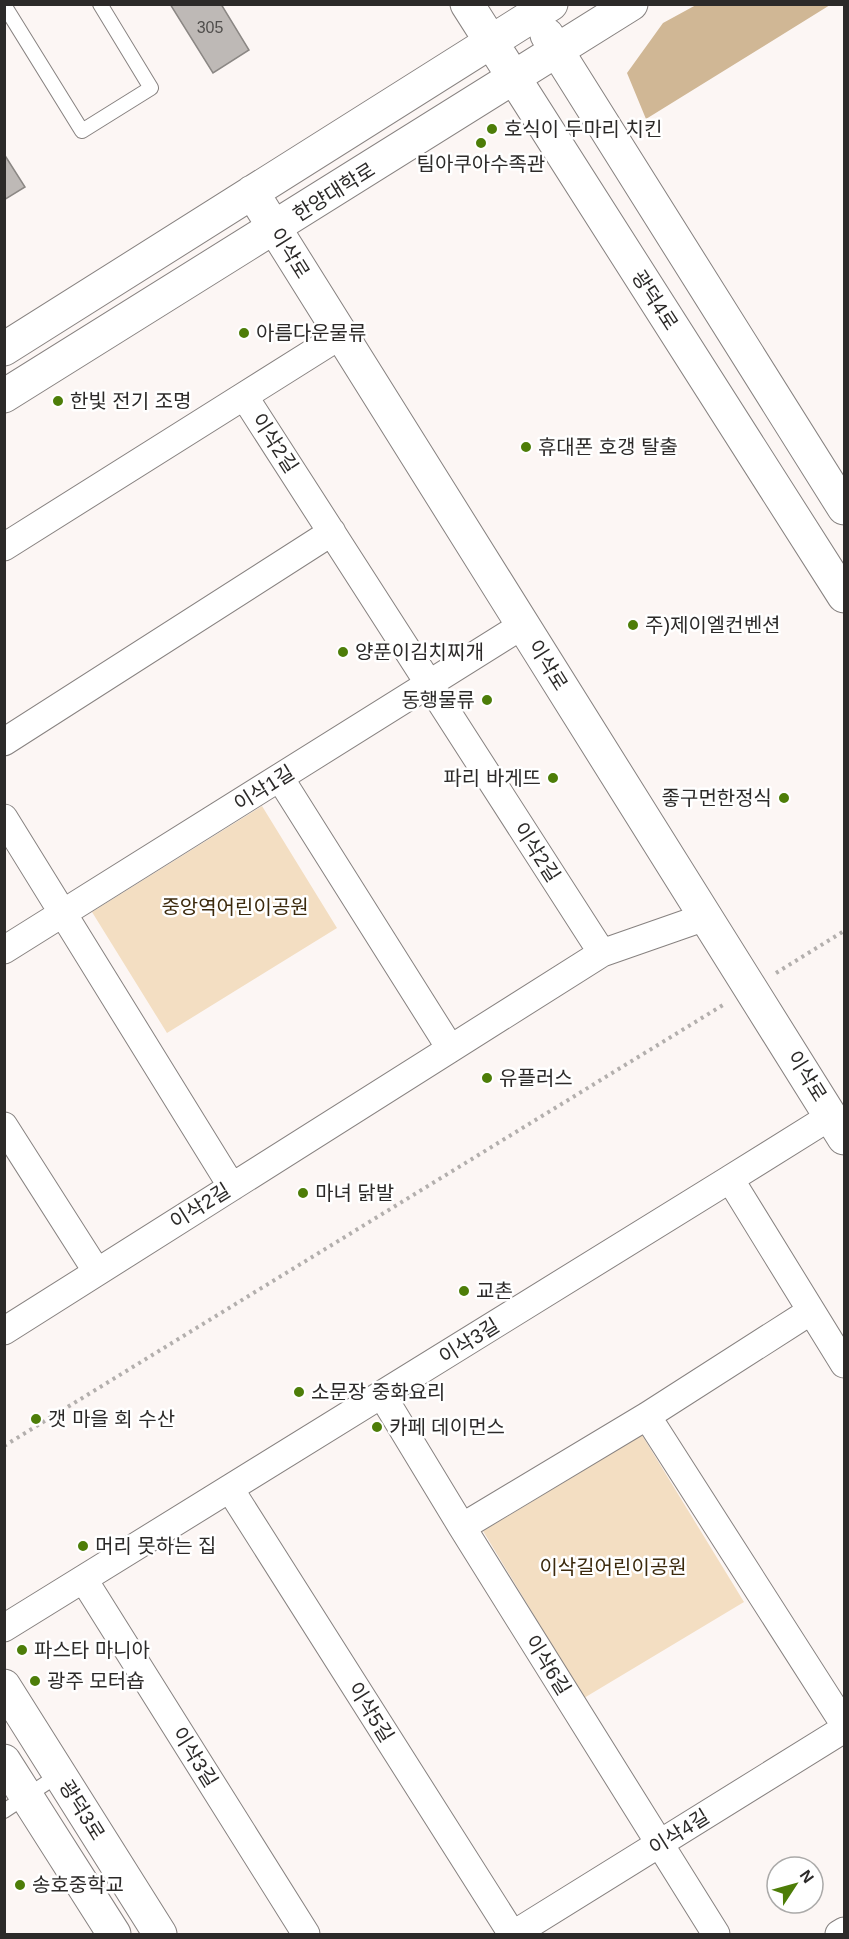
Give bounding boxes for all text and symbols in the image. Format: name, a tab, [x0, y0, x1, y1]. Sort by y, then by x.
house number: 305	[197, 19, 223, 36]
place label: 호식이 두마리 치킨	[504, 118, 662, 140]
marker: 호식이 두마리 치킨	[485, 122, 499, 136]
marker: 팀아쿠아수족관	[474, 136, 488, 150]
place label: 팀아쿠아수족관	[417, 153, 545, 175]
street label: 한양대학로	[289, 158, 379, 226]
street label: 이삭로	[266, 224, 314, 282]
street label: 광덕4로	[628, 266, 682, 334]
place label: 아름다운물류	[256, 322, 366, 344]
marker: 아름다운물류	[237, 326, 251, 340]
place label: 한빛 전기 조명	[70, 390, 192, 412]
marker: 한빛 전기 조명	[51, 394, 65, 408]
street label: 이삭2길	[248, 409, 302, 477]
place label: 휴대폰 호갱 탈출	[538, 436, 678, 458]
marker: 휴대폰 호갱 탈출	[519, 440, 533, 454]
place label: 주)제이엘컨벤션	[645, 614, 780, 636]
marker: 주)제이엘컨벤션	[626, 618, 640, 632]
street label: 이삭로	[524, 636, 572, 694]
place label: 양푼이김치찌개	[355, 641, 484, 663]
marker: 양푼이김치찌개	[336, 645, 350, 659]
place label: 동행물류	[401, 689, 475, 711]
marker: 동행물류	[480, 693, 494, 707]
street label: 이삭1길	[230, 761, 298, 815]
place label: 파리 바게뜨	[443, 767, 541, 789]
marker: 파리 바게뜨	[546, 771, 560, 785]
place label: 좋구먼한정식	[662, 787, 772, 809]
marker: 좋구먼한정식	[777, 791, 791, 805]
street label: 이삭2길	[510, 818, 564, 886]
park label: 중앙역어린이공원	[161, 896, 309, 918]
street label: 이삭로	[783, 1047, 831, 1105]
place label: 유플러스	[499, 1067, 573, 1089]
marker: 유플러스	[480, 1071, 494, 1085]
street label: 이삭2길	[166, 1179, 234, 1233]
place label: 마녀 닭발	[315, 1182, 394, 1204]
marker: 마녀 닭발	[296, 1186, 310, 1200]
place label: 교촌	[476, 1280, 513, 1302]
marker: 교촌	[457, 1284, 471, 1298]
street label: 이삭3길	[435, 1314, 503, 1368]
place label: 소문장 중화요리	[311, 1381, 445, 1403]
marker: 소문장 중화요리	[292, 1385, 306, 1399]
place label: 갯 마을 회 수산	[48, 1408, 175, 1430]
marker: 갯 마을 회 수산	[29, 1412, 43, 1426]
place label: 카페 데이먼스	[389, 1416, 505, 1438]
marker: 카페 데이먼스	[370, 1420, 384, 1434]
place label: 머리 못하는 집	[95, 1535, 217, 1557]
marker: 머리 못하는 집	[76, 1539, 90, 1553]
park label: 이삭길어린이공원	[539, 1556, 687, 1578]
street label: 이삭6길	[521, 1631, 575, 1699]
place label: 파스타 마니아	[34, 1639, 150, 1661]
marker: 파스타 마니아	[15, 1643, 29, 1657]
place label: 광주 모터숍	[47, 1670, 145, 1692]
marker: 광주 모터숍	[28, 1674, 42, 1688]
street label: 이삭5길	[344, 1678, 398, 1746]
street label: 이삭3길	[168, 1723, 222, 1791]
street label: 광덕3로	[55, 1776, 109, 1844]
street label: 이삭4길	[645, 1805, 713, 1859]
north arrow	[765, 1855, 825, 1915]
text: N	[796, 1867, 817, 1886]
place label: 송호중학교	[32, 1874, 124, 1896]
marker: 송호중학교	[13, 1878, 27, 1892]

